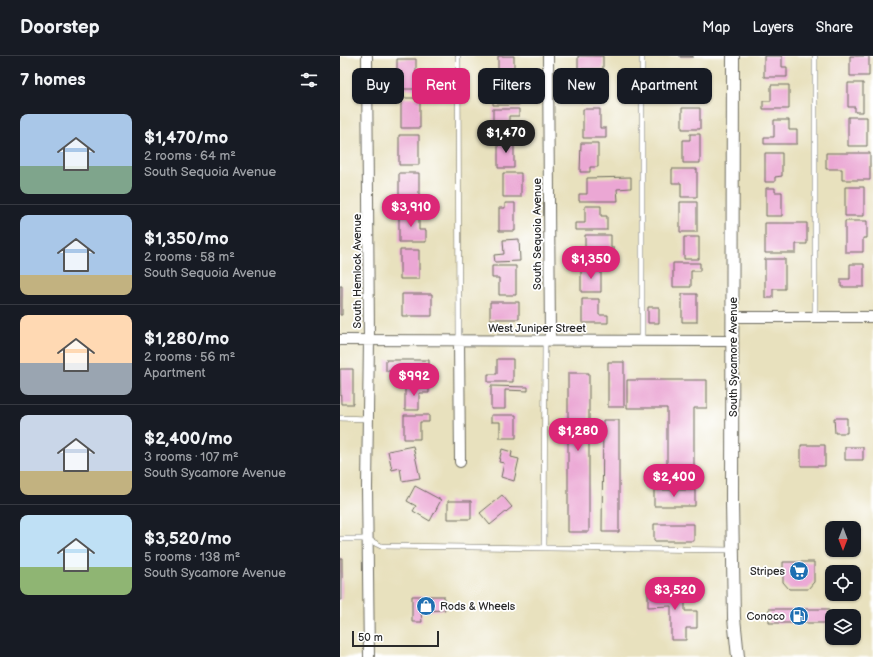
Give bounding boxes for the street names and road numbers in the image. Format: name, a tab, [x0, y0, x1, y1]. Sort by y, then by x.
street label: South Sequoia Avenue	[531, 178, 544, 290]
street label: South Hemlock Avenue	[351, 213, 364, 328]
street label: South Sycamore Avenue	[727, 297, 740, 417]
street label: West Juniper Street	[488, 322, 586, 335]

